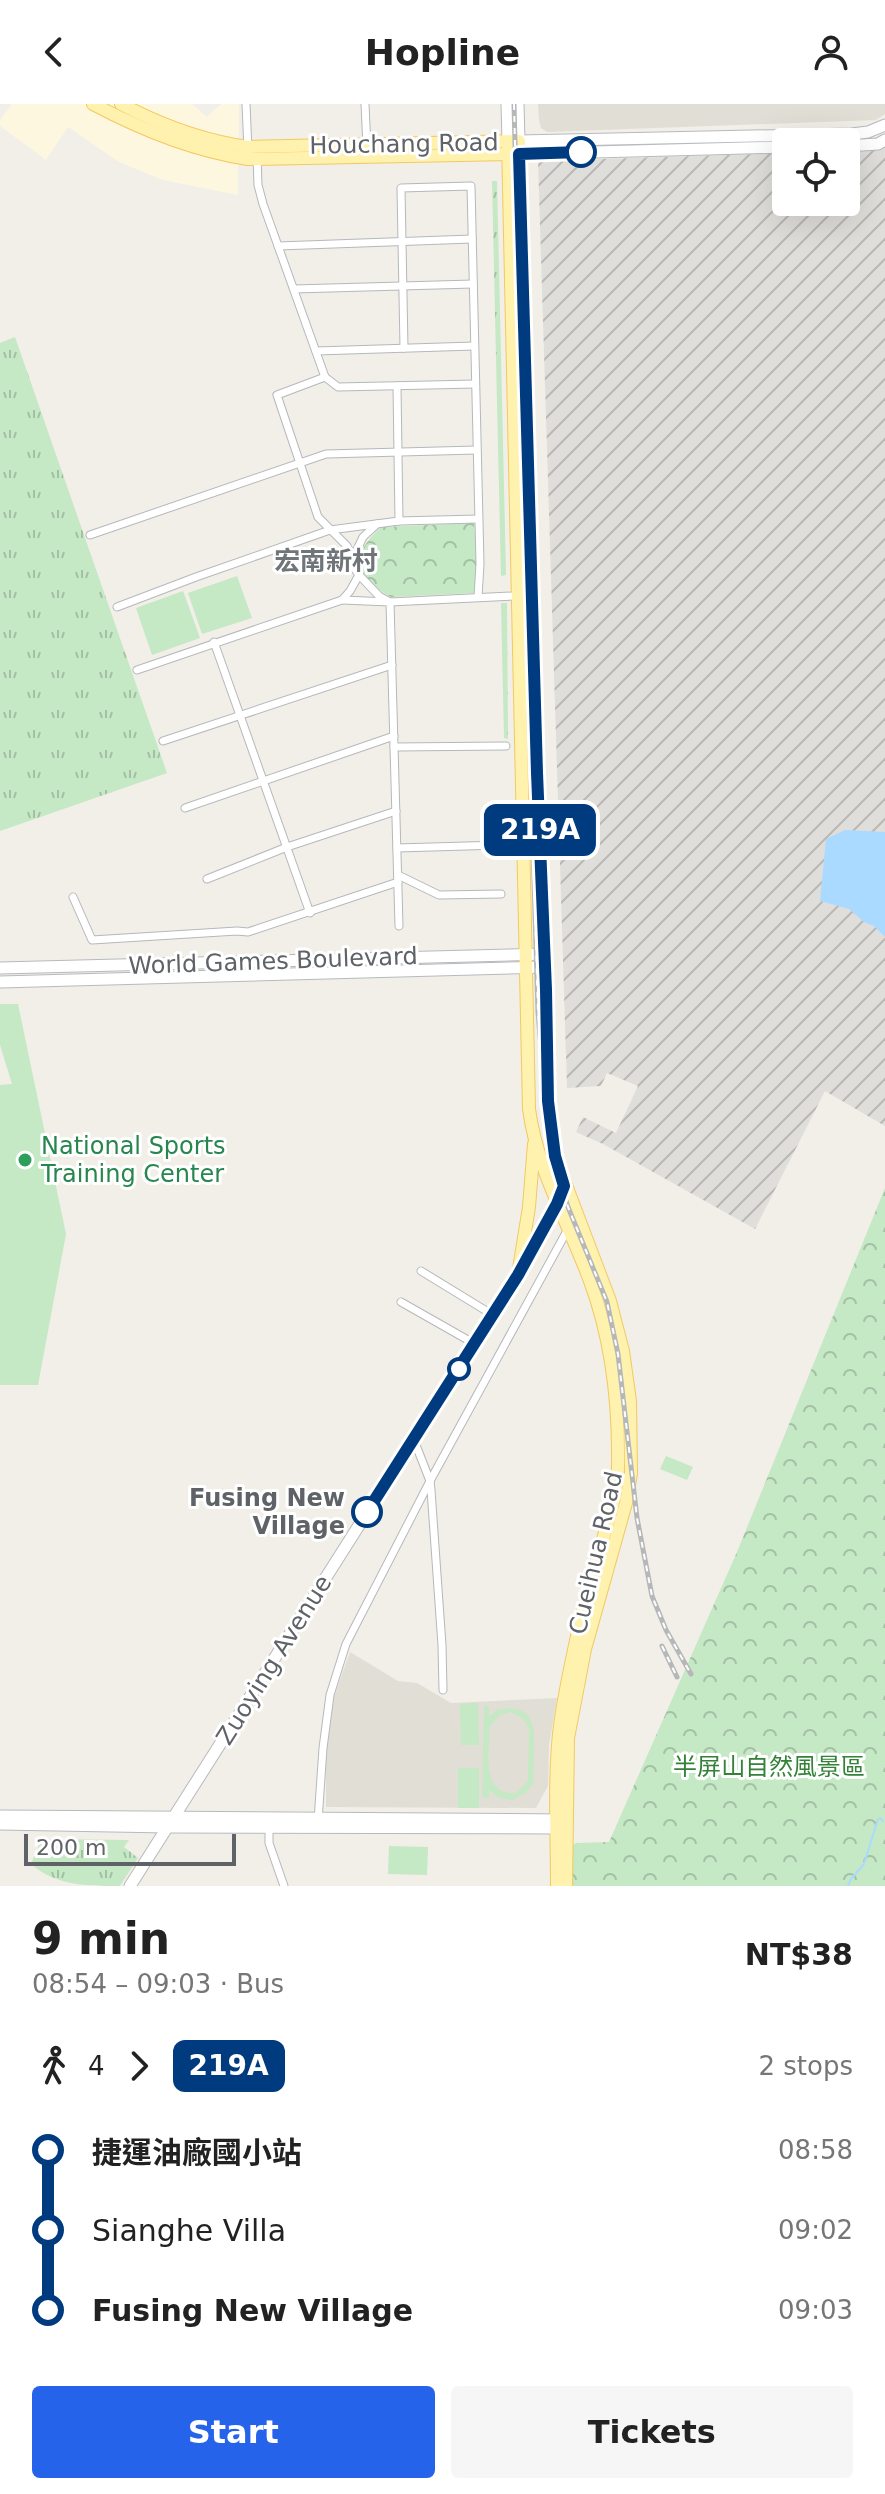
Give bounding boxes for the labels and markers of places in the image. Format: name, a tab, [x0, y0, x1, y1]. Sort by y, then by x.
unlabelled marker	[566, 137, 596, 167]
place label: National Sports Training Center	[40, 1132, 226, 1188]
marker: National Sports Training Center	[16, 1151, 34, 1169]
unlabelled marker	[448, 1358, 470, 1380]
place label: Fusing New Village	[189, 1484, 345, 1540]
marker: Fusing New Village	[352, 1497, 382, 1527]

